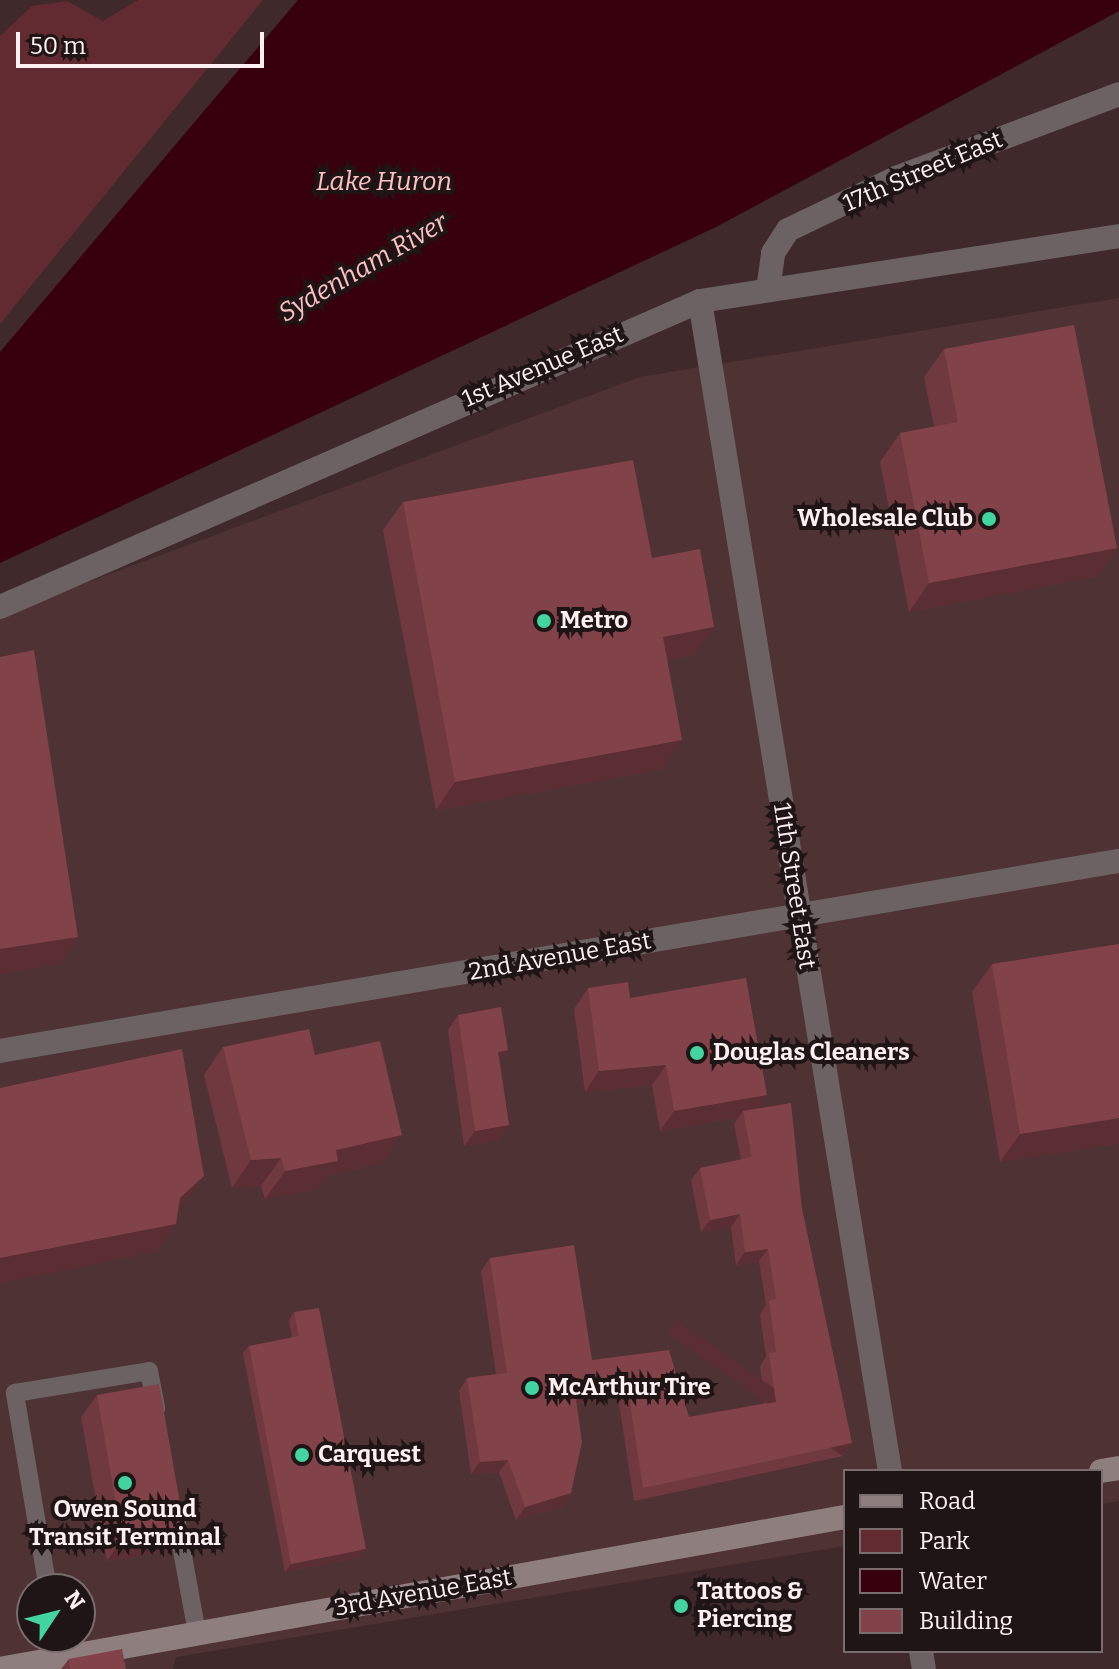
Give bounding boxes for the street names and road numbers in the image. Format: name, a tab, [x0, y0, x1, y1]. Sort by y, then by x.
street label: 17th Street East	[839, 126, 1007, 218]
street label: 1st Avenue East	[458, 320, 628, 414]
street label: 11th Street East	[767, 801, 821, 971]
street label: 2nd Avenue East	[467, 927, 653, 987]
street label: 3rd Avenue East	[332, 1563, 514, 1623]

